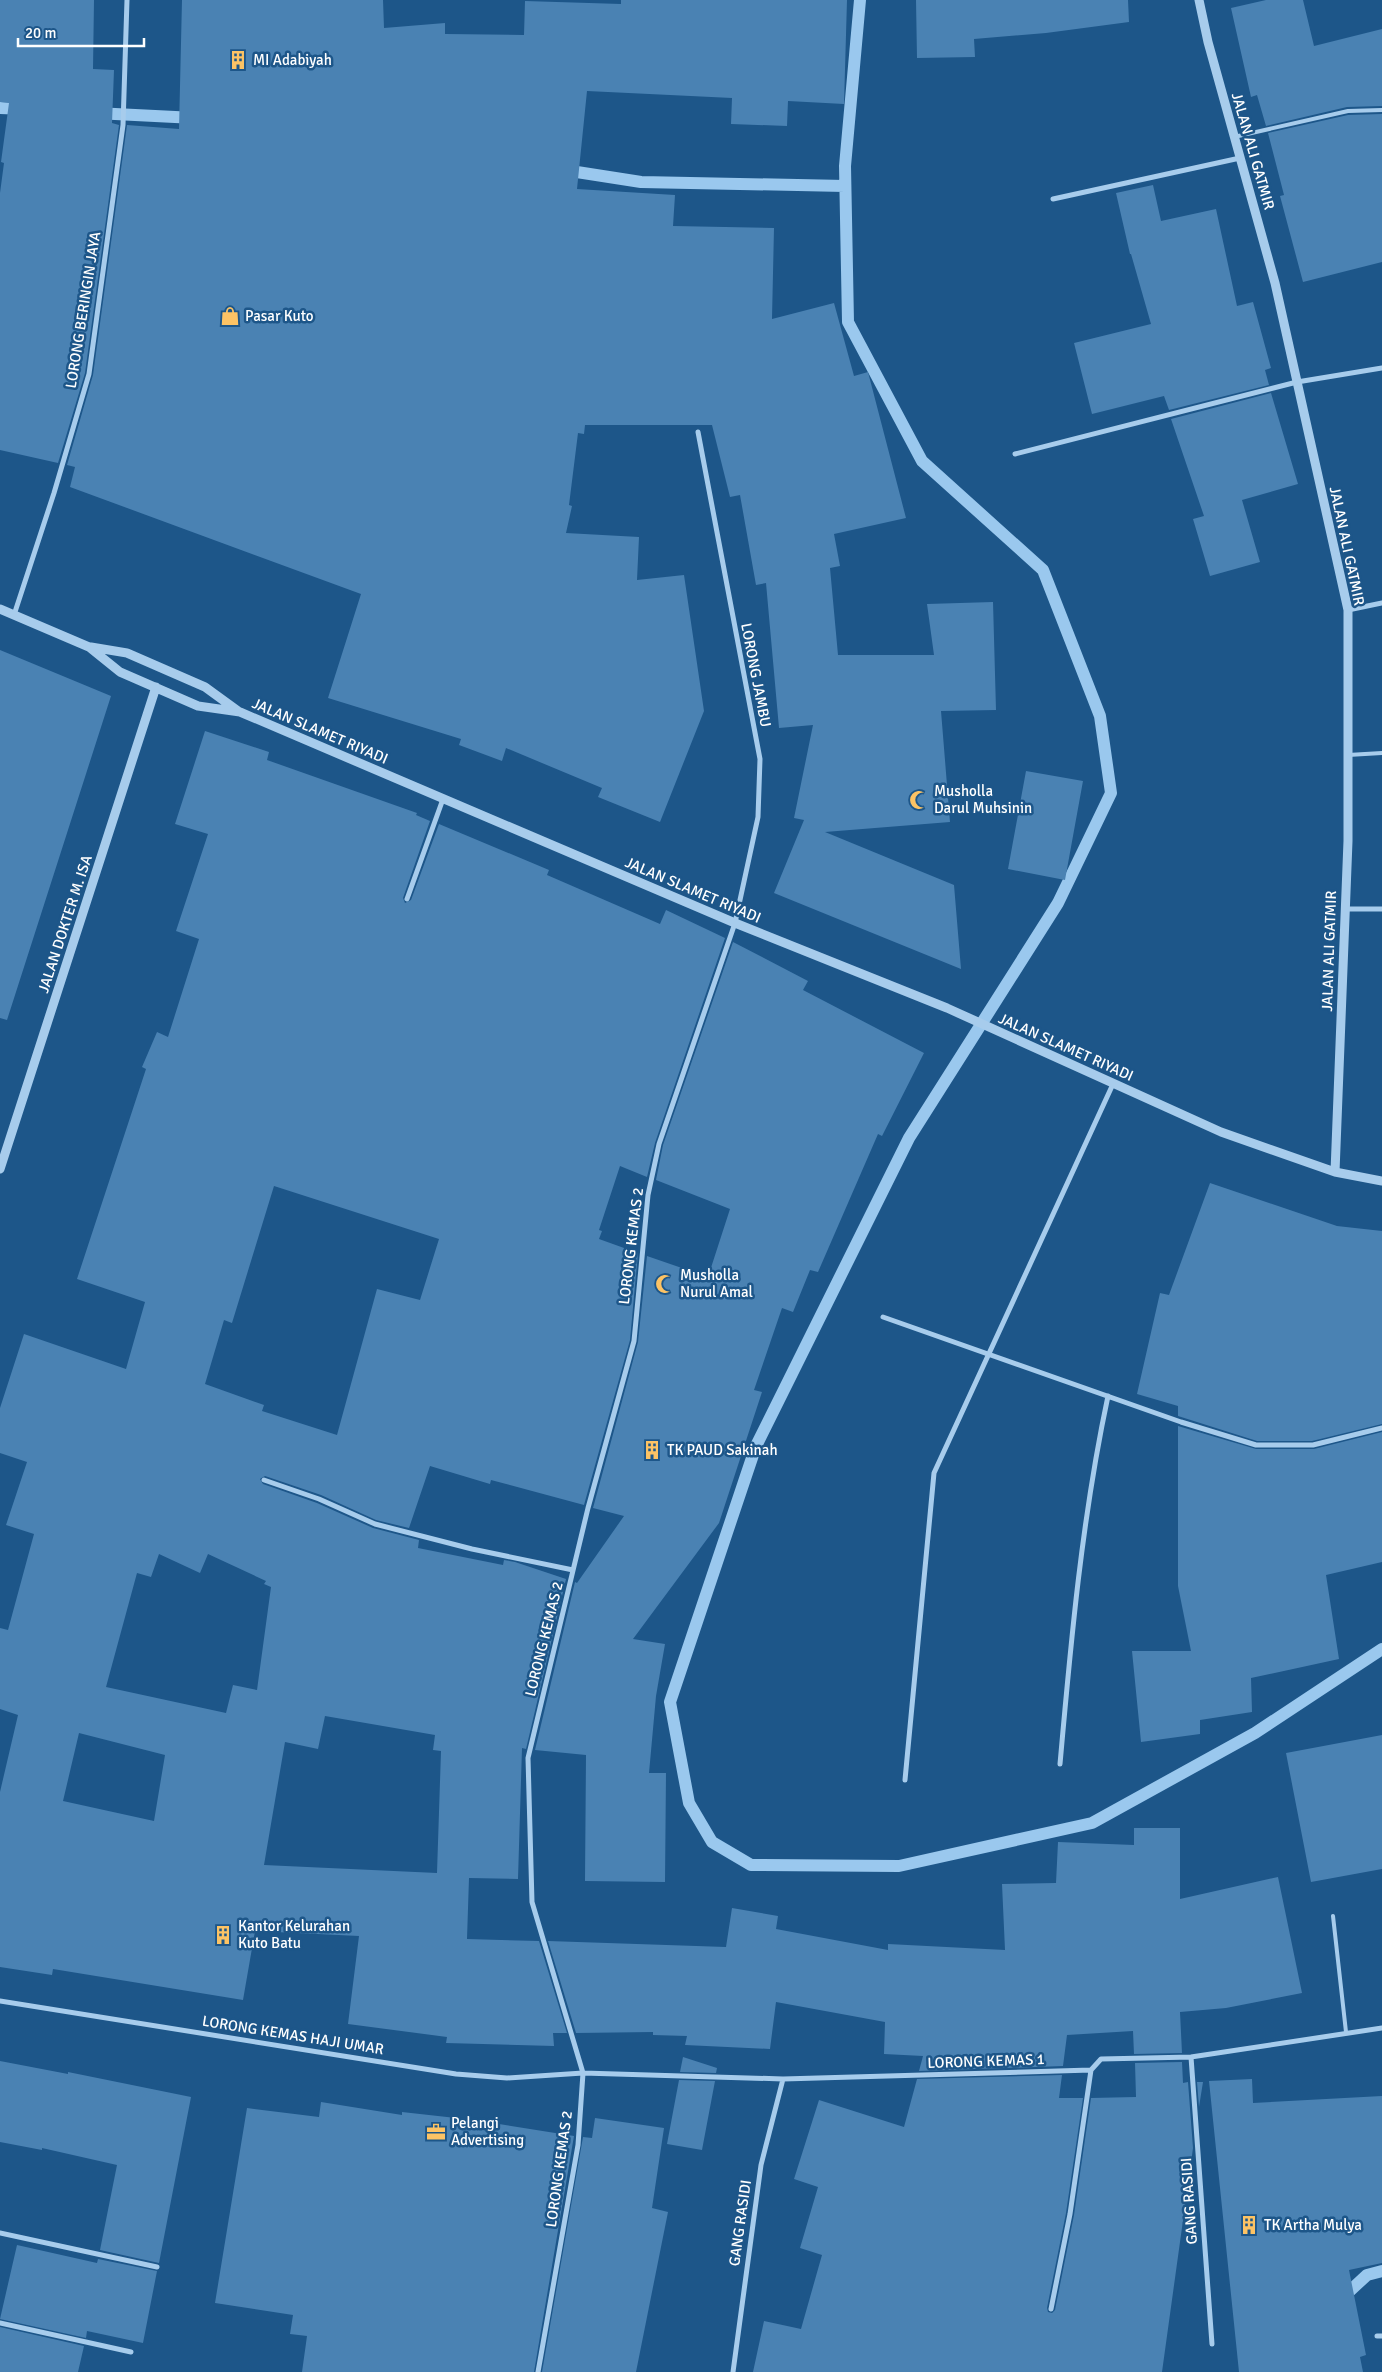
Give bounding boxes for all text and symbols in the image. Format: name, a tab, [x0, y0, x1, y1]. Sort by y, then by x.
scale bar	[18, 15, 144, 47]
text: 20 m	[25, 24, 56, 42]
building icon: MI Adabiyah	[227, 49, 249, 71]
place label: MI Adabiyah	[253, 51, 332, 69]
street label: JALAN ALI GATMIR	[1228, 90, 1278, 212]
street label: LORONG BERINGIN JAYA	[62, 230, 104, 390]
shop icon: Pasar Kuto	[219, 305, 241, 327]
place label: Pasar Kuto	[245, 307, 314, 325]
street label: JALAN ALI GATMIR	[1326, 485, 1368, 607]
street label: LORONG JAMBU	[737, 621, 775, 729]
street label: JALAN SLAMET RIYADI	[249, 694, 391, 768]
place label: Musholla Darul Muhsinin	[934, 782, 1032, 817]
mosque icon: Musholla Darul Muhsinin	[908, 789, 930, 811]
street label: JALAN DOKTER M. ISA	[34, 853, 96, 995]
street label: JALAN SLAMET RIYADI	[622, 853, 764, 927]
street label: JALAN ALI GATMIR	[1318, 890, 1340, 1012]
street label: JALAN SLAMET RIYADI	[996, 1009, 1136, 1085]
street label: LORONG KEMAS 2	[615, 1187, 647, 1305]
place label: Musholla Nurul Amal	[680, 1266, 753, 1301]
mosque icon: Musholla Nurul Amal	[654, 1273, 676, 1295]
building icon: TK PAUD Sakinah	[641, 1439, 663, 1461]
place label: TK PAUD Sakinah	[667, 1441, 778, 1459]
street label: LORONG KEMAS 2	[521, 1580, 567, 1698]
place label: Kantor Kelurahan Kuto Batu	[238, 1917, 350, 1952]
building icon: Kantor Kelurahan Kuto Batu	[212, 1924, 234, 1946]
street label: LORONG KEMAS HAJI UMAR	[201, 2012, 385, 2058]
street label: LORONG KEMAS 1	[927, 2050, 1045, 2072]
street label: LORONG KEMAS 2	[542, 2110, 576, 2228]
place label: Pelangi Advertising	[451, 2114, 524, 2149]
office icon: Pelangi Advertising	[425, 2121, 447, 2143]
street label: GANG RASIDI	[1177, 2157, 1201, 2245]
street label: GANG RASIDI	[725, 2179, 755, 2267]
building icon: TK Artha Mulya	[1238, 2214, 1260, 2236]
place label: TK Artha Mulya	[1264, 2216, 1362, 2234]

